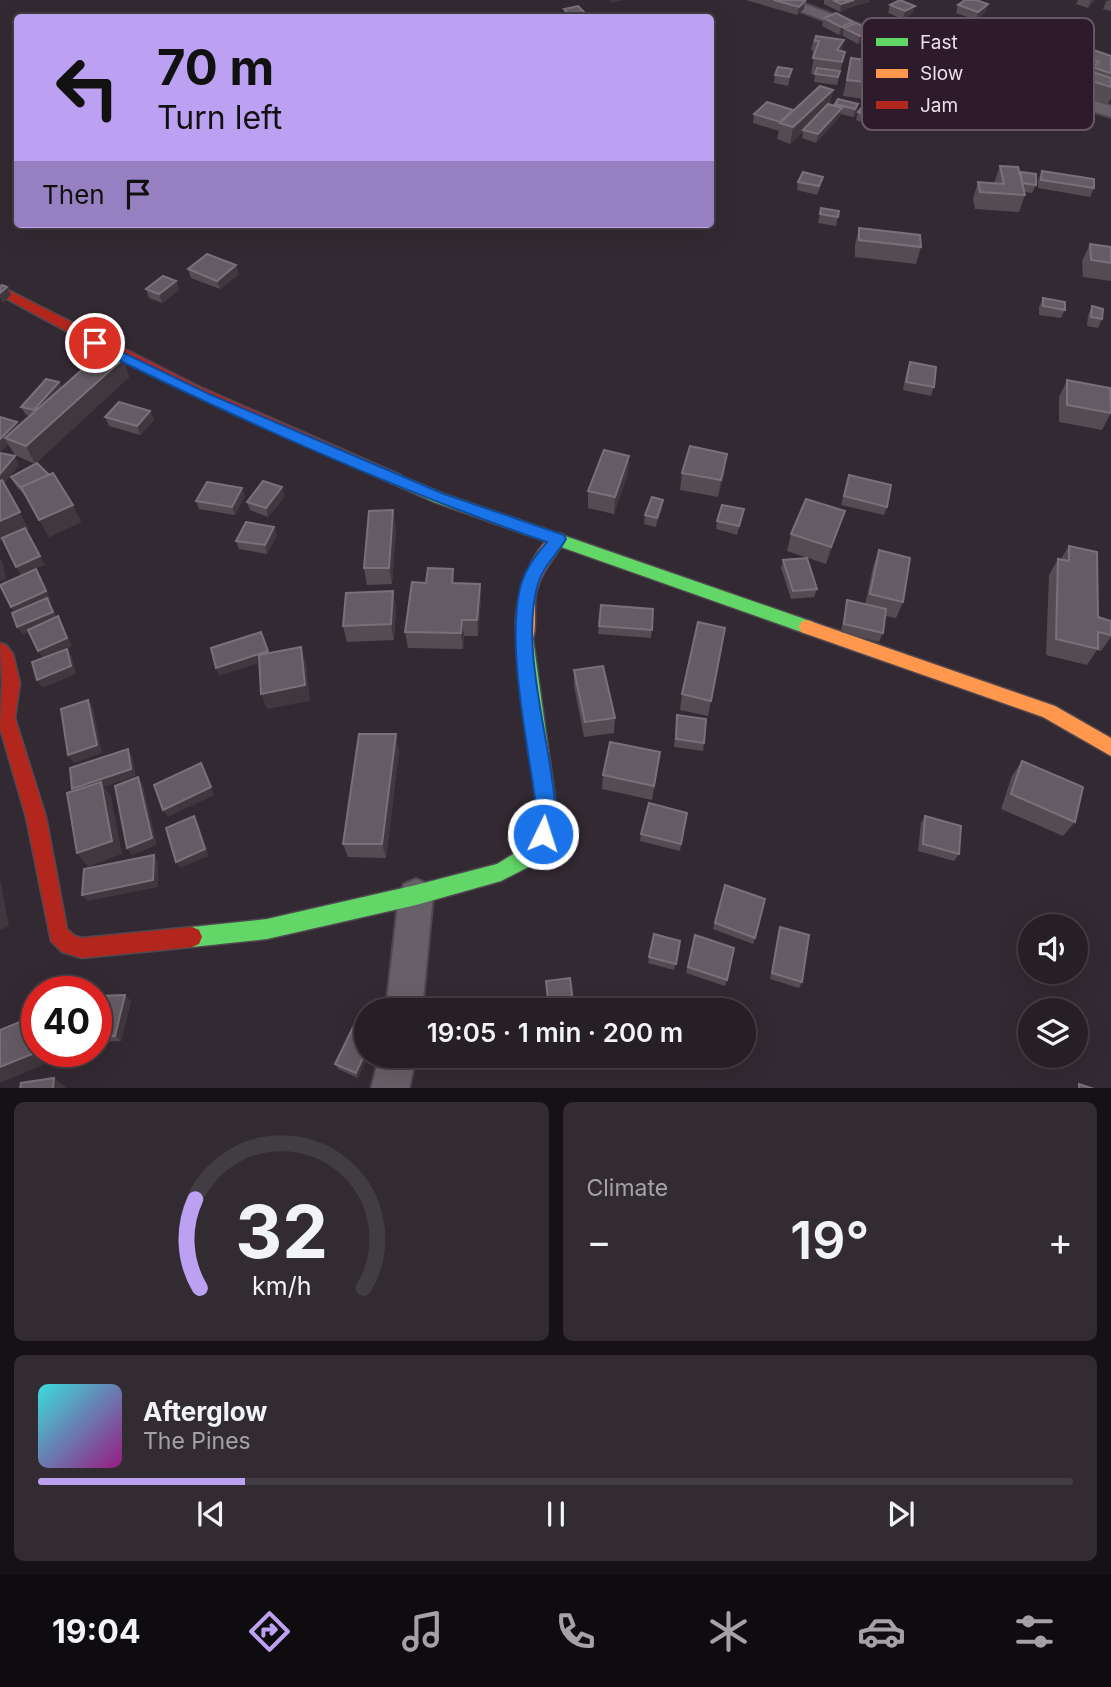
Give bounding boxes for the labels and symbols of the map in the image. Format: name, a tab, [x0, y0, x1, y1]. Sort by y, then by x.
legend	[862, 18, 1094, 130]
text: Fast	[920, 31, 958, 54]
text: Slow	[920, 62, 963, 85]
text: Jam	[920, 94, 958, 117]
pin	[65, 313, 125, 373]
position arrow	[506, 797, 580, 871]
speed limit sign: 40	[21, 976, 112, 1067]

